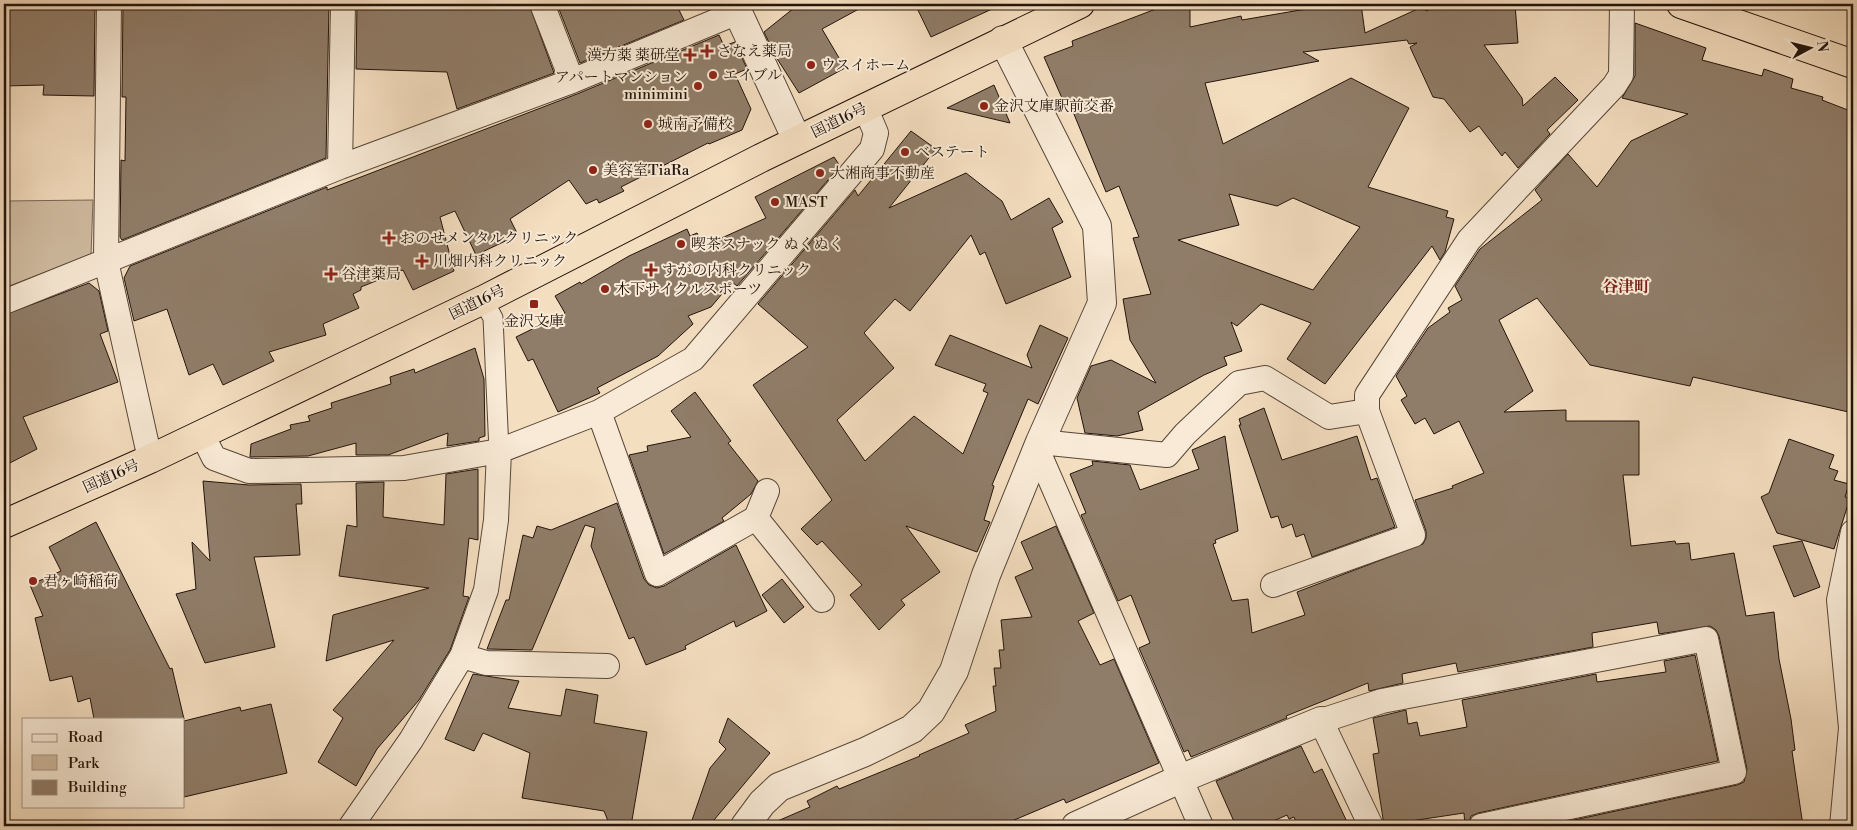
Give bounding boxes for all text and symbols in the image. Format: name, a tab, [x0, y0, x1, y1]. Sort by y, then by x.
north arrow	[1784, 22, 1834, 72]
text: N	[1812, 40, 1832, 53]
place label: さなえ薬局	[717, 42, 792, 61]
marker: さなえ薬局	[701, 45, 713, 57]
place label: 漢方薬 薬研堂	[587, 46, 680, 65]
marker: 漢方薬 薬研堂	[684, 49, 696, 61]
place label: ウスイホーム	[821, 56, 910, 75]
marker: ウスイホーム	[805, 59, 817, 71]
place label: エイブル	[723, 66, 782, 85]
place label: アパートマンション minimini	[555, 68, 688, 104]
marker: エイブル	[707, 69, 719, 81]
marker: アパートマンション minimini	[692, 80, 704, 92]
place label: 金沢文庫駅前交番	[994, 97, 1114, 116]
street label: 国道16号	[808, 99, 870, 142]
marker: 金沢文庫駅前交番	[978, 100, 990, 112]
place label: 城南予備校	[658, 115, 733, 134]
marker: 城南予備校	[642, 118, 654, 130]
place label: ベステート	[915, 143, 990, 162]
marker: ベステート	[899, 146, 911, 158]
place label: 美容室TiaRa	[603, 161, 690, 180]
marker: 美容室TiaRa	[587, 164, 599, 176]
place label: 大湘商事不動産	[830, 164, 935, 183]
marker: 大湘商事不動産	[814, 167, 826, 179]
place label: MAST	[785, 193, 828, 212]
marker: MAST	[769, 196, 781, 208]
place label: おのせメンタルクリニック	[400, 229, 578, 248]
marker: おのせメンタルクリニック	[382, 231, 396, 245]
place label: 喫茶スナック ぬくぬく	[691, 235, 844, 254]
marker: 喫茶スナック ぬくぬく	[675, 238, 687, 250]
place label: 川畑内科クリニック	[433, 252, 567, 271]
marker: 川畑内科クリニック	[415, 254, 429, 268]
place label: すがの内科クリニック	[662, 261, 811, 280]
marker: すがの内科クリニック	[644, 263, 658, 277]
place label: 谷津薬局	[341, 265, 401, 284]
marker: 谷津薬局	[325, 268, 337, 280]
district label: 谷津町	[1602, 277, 1650, 297]
place label: 木下サイクルスポーツ	[615, 280, 762, 299]
street label: 国道16号	[446, 281, 508, 324]
marker: 木下サイクルスポーツ	[599, 283, 611, 295]
marker: 金沢文庫	[528, 298, 540, 310]
place label: 金沢文庫	[504, 312, 564, 331]
street label: 国道16号	[80, 456, 142, 497]
place label: 君ヶ崎稲荷	[43, 572, 118, 591]
marker: 君ヶ崎稲荷	[27, 575, 39, 587]
legend	[22, 718, 185, 808]
text: Road	[68, 728, 103, 747]
text: Park	[68, 754, 100, 773]
text: Building	[67, 778, 127, 797]

